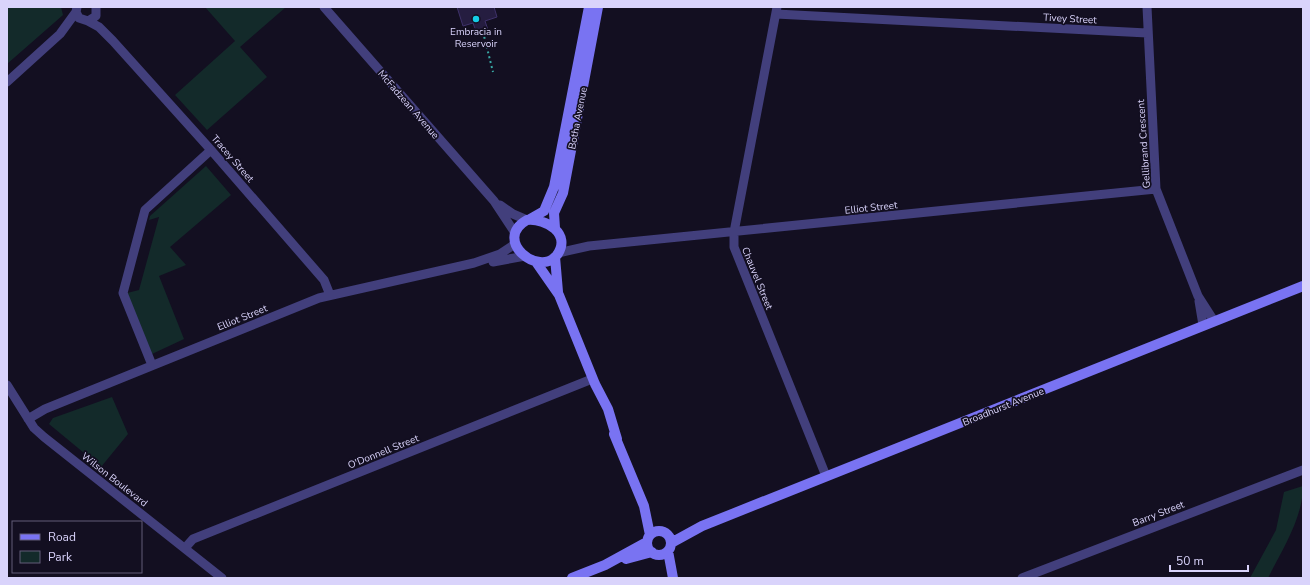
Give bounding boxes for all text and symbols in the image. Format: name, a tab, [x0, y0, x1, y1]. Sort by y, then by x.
street label: Tivey Street	[1043, 11, 1098, 27]
marker: Embracia in Reservoir	[471, 14, 481, 24]
place label: Embracia in Reservoir	[450, 25, 502, 51]
street label: McFadzean Avenue	[374, 67, 442, 142]
street label: Botha Avenue	[565, 86, 591, 151]
street label: Gellibrand Crescent	[1134, 99, 1154, 189]
street label: Tracey Street	[208, 132, 257, 186]
street label: Elliot Street	[844, 198, 899, 218]
street label: Chauvel Street	[738, 245, 776, 312]
street label: Elliot Street	[215, 301, 270, 334]
street label: Broadhurst Avenue	[961, 384, 1046, 430]
street label: O'Donnell Street	[346, 431, 421, 473]
street label: Wilson Boulevard	[78, 449, 151, 510]
street label: Barry Street	[1130, 497, 1187, 530]
legend	[12, 521, 142, 573]
text: Road	[48, 529, 76, 545]
scale bar	[1170, 547, 1248, 573]
text: Park	[48, 549, 73, 565]
text: 50 m	[1176, 553, 1204, 569]

